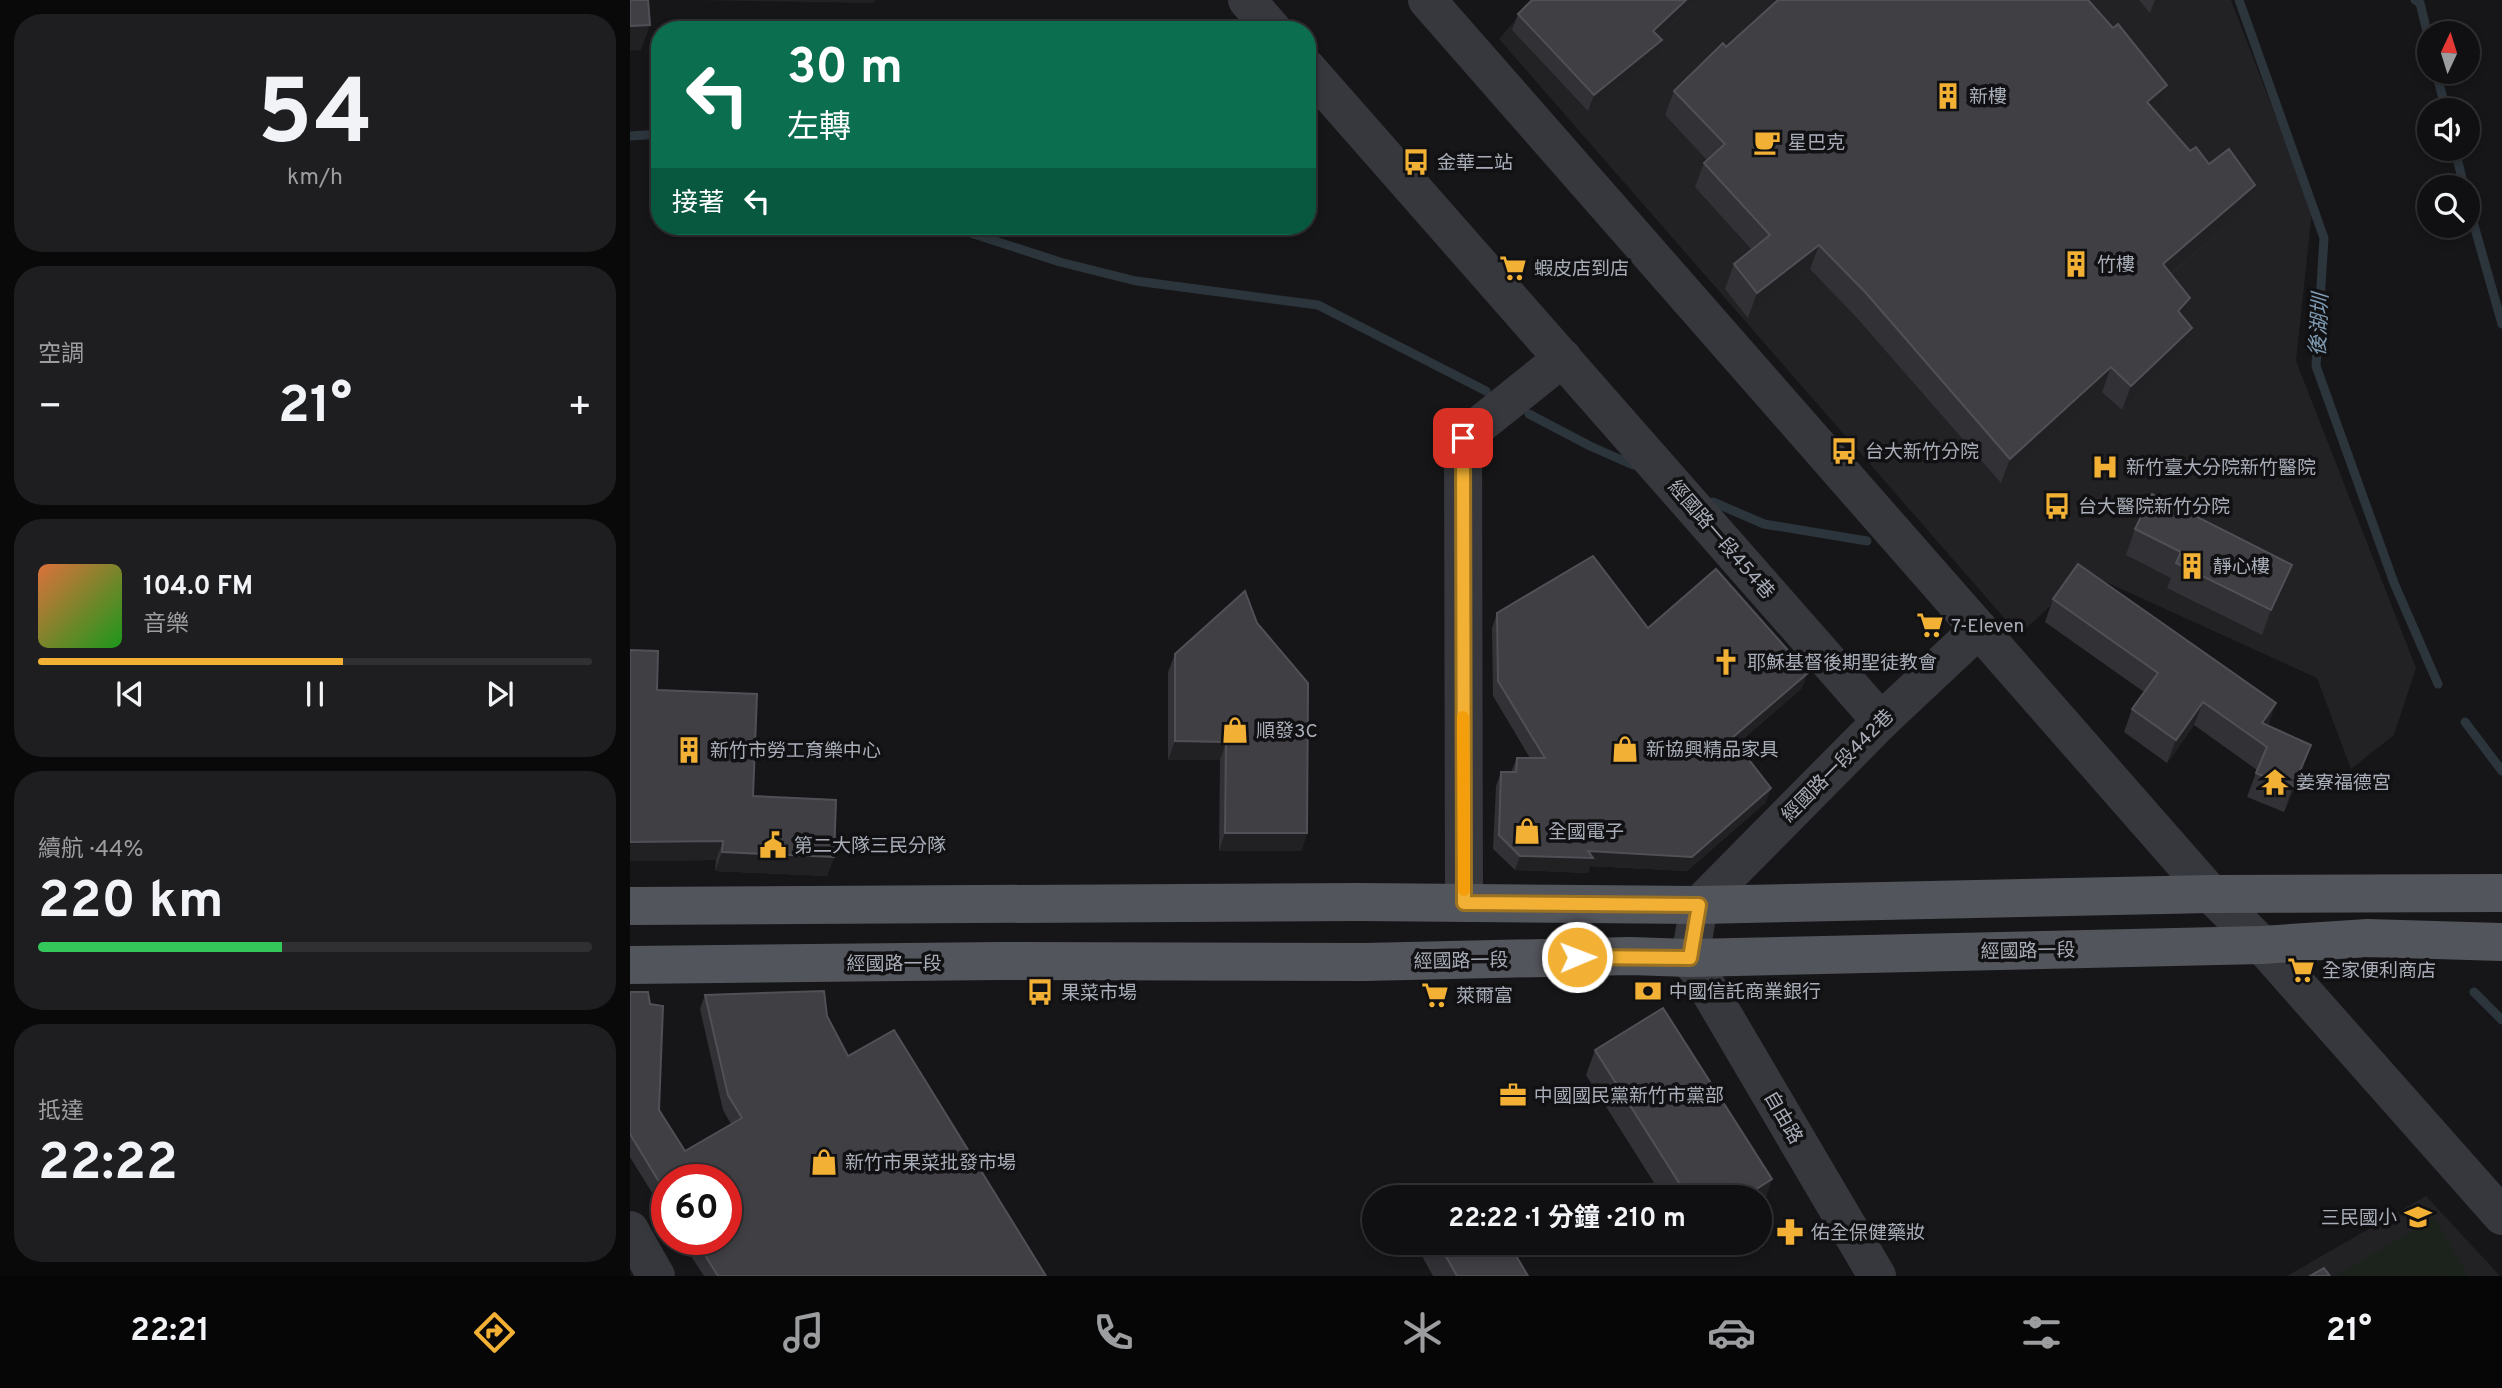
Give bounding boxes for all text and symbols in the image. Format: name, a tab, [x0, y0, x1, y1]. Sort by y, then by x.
north arrow	[2417, 21, 2480, 84]
map controls	[2417, 21, 2480, 238]
text: 30 m	[787, 39, 903, 101]
icon: left	[672, 49, 763, 140]
text: 54	[257, 61, 373, 176]
building icon: 新樓	[1933, 81, 1963, 111]
place label: 新樓	[1969, 86, 2007, 110]
button: sound	[2417, 98, 2480, 161]
text: 左轉	[787, 109, 851, 149]
cafe icon: 星巴克	[1752, 127, 1782, 157]
place label: 星巴克	[1788, 132, 1845, 156]
bus stop icon: 金華二站	[1401, 147, 1431, 177]
place label: 金華二站	[1437, 152, 1513, 176]
text: km/h	[287, 164, 343, 193]
button: search	[2417, 175, 2480, 238]
icon: left	[738, 182, 776, 220]
text: 接著	[672, 188, 724, 221]
building icon: 竹樓	[2061, 249, 2091, 279]
supermarket icon: 蝦皮店到店	[1498, 253, 1528, 283]
place label: 竹樓	[2097, 254, 2135, 278]
place label: 蝦皮店到店	[1534, 258, 1629, 282]
water label: 後湖圳	[2305, 290, 2336, 357]
text: 空調	[38, 341, 84, 370]
text: 21°	[278, 375, 352, 441]
text: −	[38, 384, 63, 433]
text: +	[567, 384, 592, 433]
pin	[1433, 408, 1493, 468]
icon: arrive	[1444, 419, 1482, 457]
bus stop icon: 台大新竹分院	[1829, 436, 1859, 466]
place label: 台大新竹分院	[1865, 441, 1979, 465]
hospital icon: 新竹臺大分院新竹醫院	[2090, 452, 2120, 482]
place label: 新竹臺大分院新竹醫院	[2126, 457, 2316, 481]
street label: 經國路一段454巷	[1662, 476, 1779, 605]
bus stop icon: 台大醫院新竹分院	[2042, 491, 2072, 521]
place label: 台大醫院新竹分院	[2078, 496, 2230, 520]
building icon: 靜心樓	[2177, 551, 2207, 581]
place label: 靜心樓	[2213, 556, 2270, 580]
text: 104.0 FM	[143, 571, 253, 604]
supermarket icon: 7-Eleven	[1915, 610, 1945, 640]
text: 音樂	[143, 611, 189, 640]
place label: 7-Eleven	[1951, 615, 2024, 639]
church icon: 耶穌基督後期聖徒教會	[1711, 647, 1741, 677]
place label: 耶穌基督後期聖徒教會	[1747, 652, 1937, 676]
icon: previous	[111, 675, 149, 713]
icon: pause	[296, 675, 334, 713]
icon: next	[481, 675, 519, 713]
street label: 經國路一段442巷	[1777, 705, 1900, 828]
shop icon: 順發3C	[1220, 715, 1250, 745]
place label: 順發3C	[1256, 720, 1318, 744]
shop icon: 新協興精品家具	[1610, 734, 1640, 764]
building icon: 新竹市勞工育樂中心	[674, 735, 704, 765]
place label: 新協興精品家具	[1646, 739, 1779, 763]
place label: 新竹市勞工育樂中心	[710, 740, 881, 764]
temple icon: 姜寮福德宮	[2260, 767, 2290, 797]
place label: 姜寮福德宮	[2296, 772, 2391, 796]
shop icon: 全國電子	[1512, 816, 1542, 846]
place label: 全國電子	[1548, 821, 1624, 845]
public building icon: 第二大隊三民分隊	[758, 830, 788, 860]
place label: 第二大隊三民分隊	[794, 835, 946, 859]
text: 續航 · 44%	[38, 836, 143, 865]
text: 220 km	[38, 870, 224, 936]
position arrow	[1540, 920, 1614, 994]
street label: 經國路一段	[1980, 939, 2076, 965]
street label: 經國路一段	[1413, 949, 1509, 975]
street label: 經國路一段	[846, 953, 942, 977]
supermarket icon: 全家便利商店	[2286, 955, 2316, 985]
place label: 全家便利商店	[2322, 960, 2436, 984]
bank icon: 中國信託商業銀行	[1633, 976, 1663, 1006]
bus stop icon: 果菜市場	[1025, 977, 1055, 1007]
supermarket icon: 萊爾富	[1420, 980, 1450, 1010]
place label: 中國信託商業銀行	[1669, 981, 1821, 1005]
place label: 果菜市場	[1061, 982, 1137, 1006]
place label: 萊爾富	[1456, 985, 1513, 1009]
office icon: 中國國民黨新竹市黨部	[1498, 1080, 1528, 1110]
place label: 中國國民黨新竹市黨部	[1534, 1085, 1724, 1109]
street label: 自由路	[1758, 1087, 1807, 1149]
text: 抵達	[38, 1098, 84, 1127]
text: 22:22	[38, 1132, 178, 1198]
shop icon: 新竹市果菜批發市場	[809, 1147, 839, 1177]
place label: 新竹市果菜批發市場	[845, 1152, 1016, 1176]
speed limit sign: 60	[651, 1164, 742, 1255]
school or university icon: 三民國小	[2403, 1202, 2433, 1232]
text: 22:22 · 1 分鐘 · 210 m	[1448, 1203, 1686, 1236]
place label: 三民國小	[2321, 1207, 2397, 1231]
pharmacy icon: 佑全保健藥妝	[1775, 1217, 1805, 1247]
place label: 佑全保健藥妝	[1811, 1222, 1925, 1246]
icon: directions	[470, 1308, 519, 1357]
icon: music	[779, 1308, 828, 1357]
icon: phone	[1089, 1308, 1138, 1357]
icon: climate	[1398, 1308, 1447, 1357]
icon: car	[1707, 1308, 1756, 1357]
icon: filters	[2017, 1308, 2066, 1357]
text: 22:21	[130, 1312, 209, 1352]
text: 21°	[2326, 1312, 2372, 1352]

